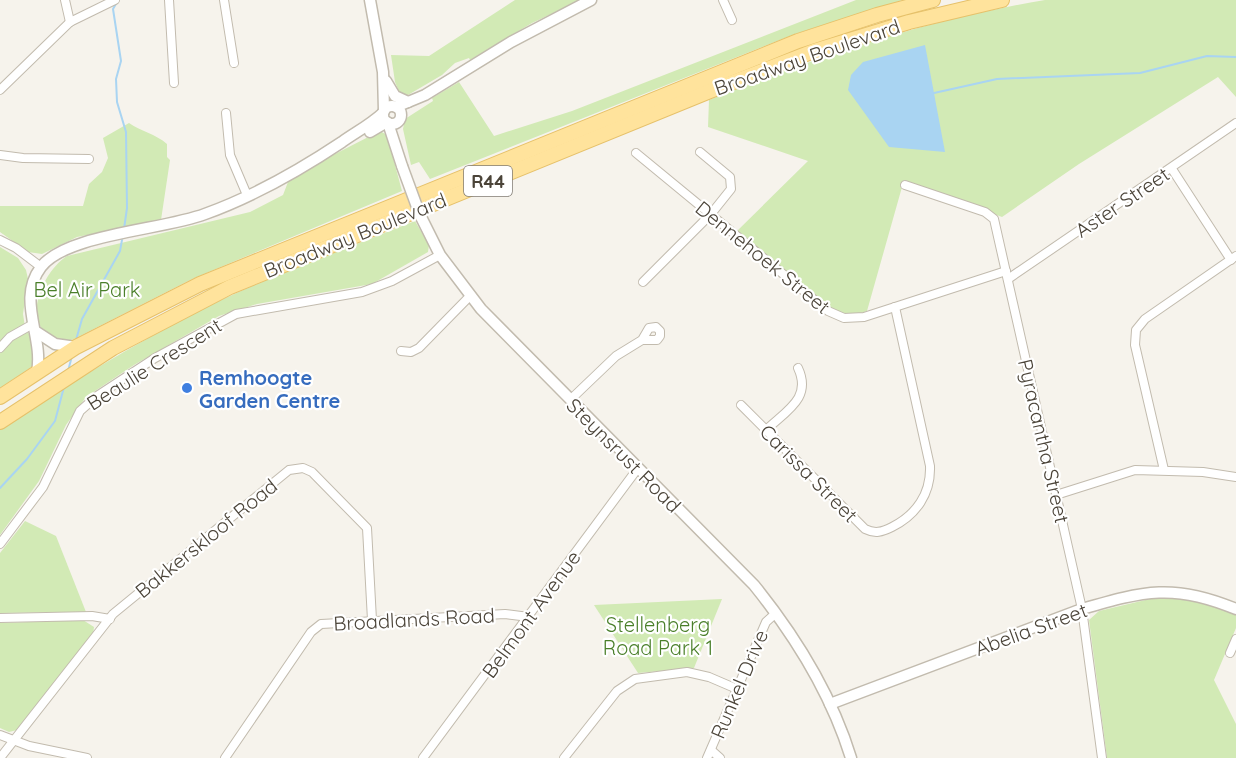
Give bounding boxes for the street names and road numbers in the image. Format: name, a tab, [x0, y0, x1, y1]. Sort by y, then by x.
street label: Broadway Boulevard	[711, 13, 903, 101]
street label: Aster Street	[1070, 161, 1174, 243]
road number: R44	[464, 166, 512, 196]
street label: Broadway Boulevard	[260, 187, 450, 283]
street label: Dennehoek Street	[691, 195, 835, 319]
street label: Beaulie Crescent	[82, 312, 226, 415]
street label: Pyracantha Street	[1013, 357, 1075, 526]
street label: Steynsrust Road	[562, 393, 686, 517]
street label: Carissa Street	[755, 419, 863, 527]
street label: Bakkerskloof Road	[130, 473, 282, 603]
street label: Belmont Avenue	[476, 545, 586, 683]
street label: Abelia Street	[972, 597, 1091, 661]
street label: Broadlands Road	[333, 602, 495, 636]
street label: Runkel Drive	[705, 626, 773, 742]

